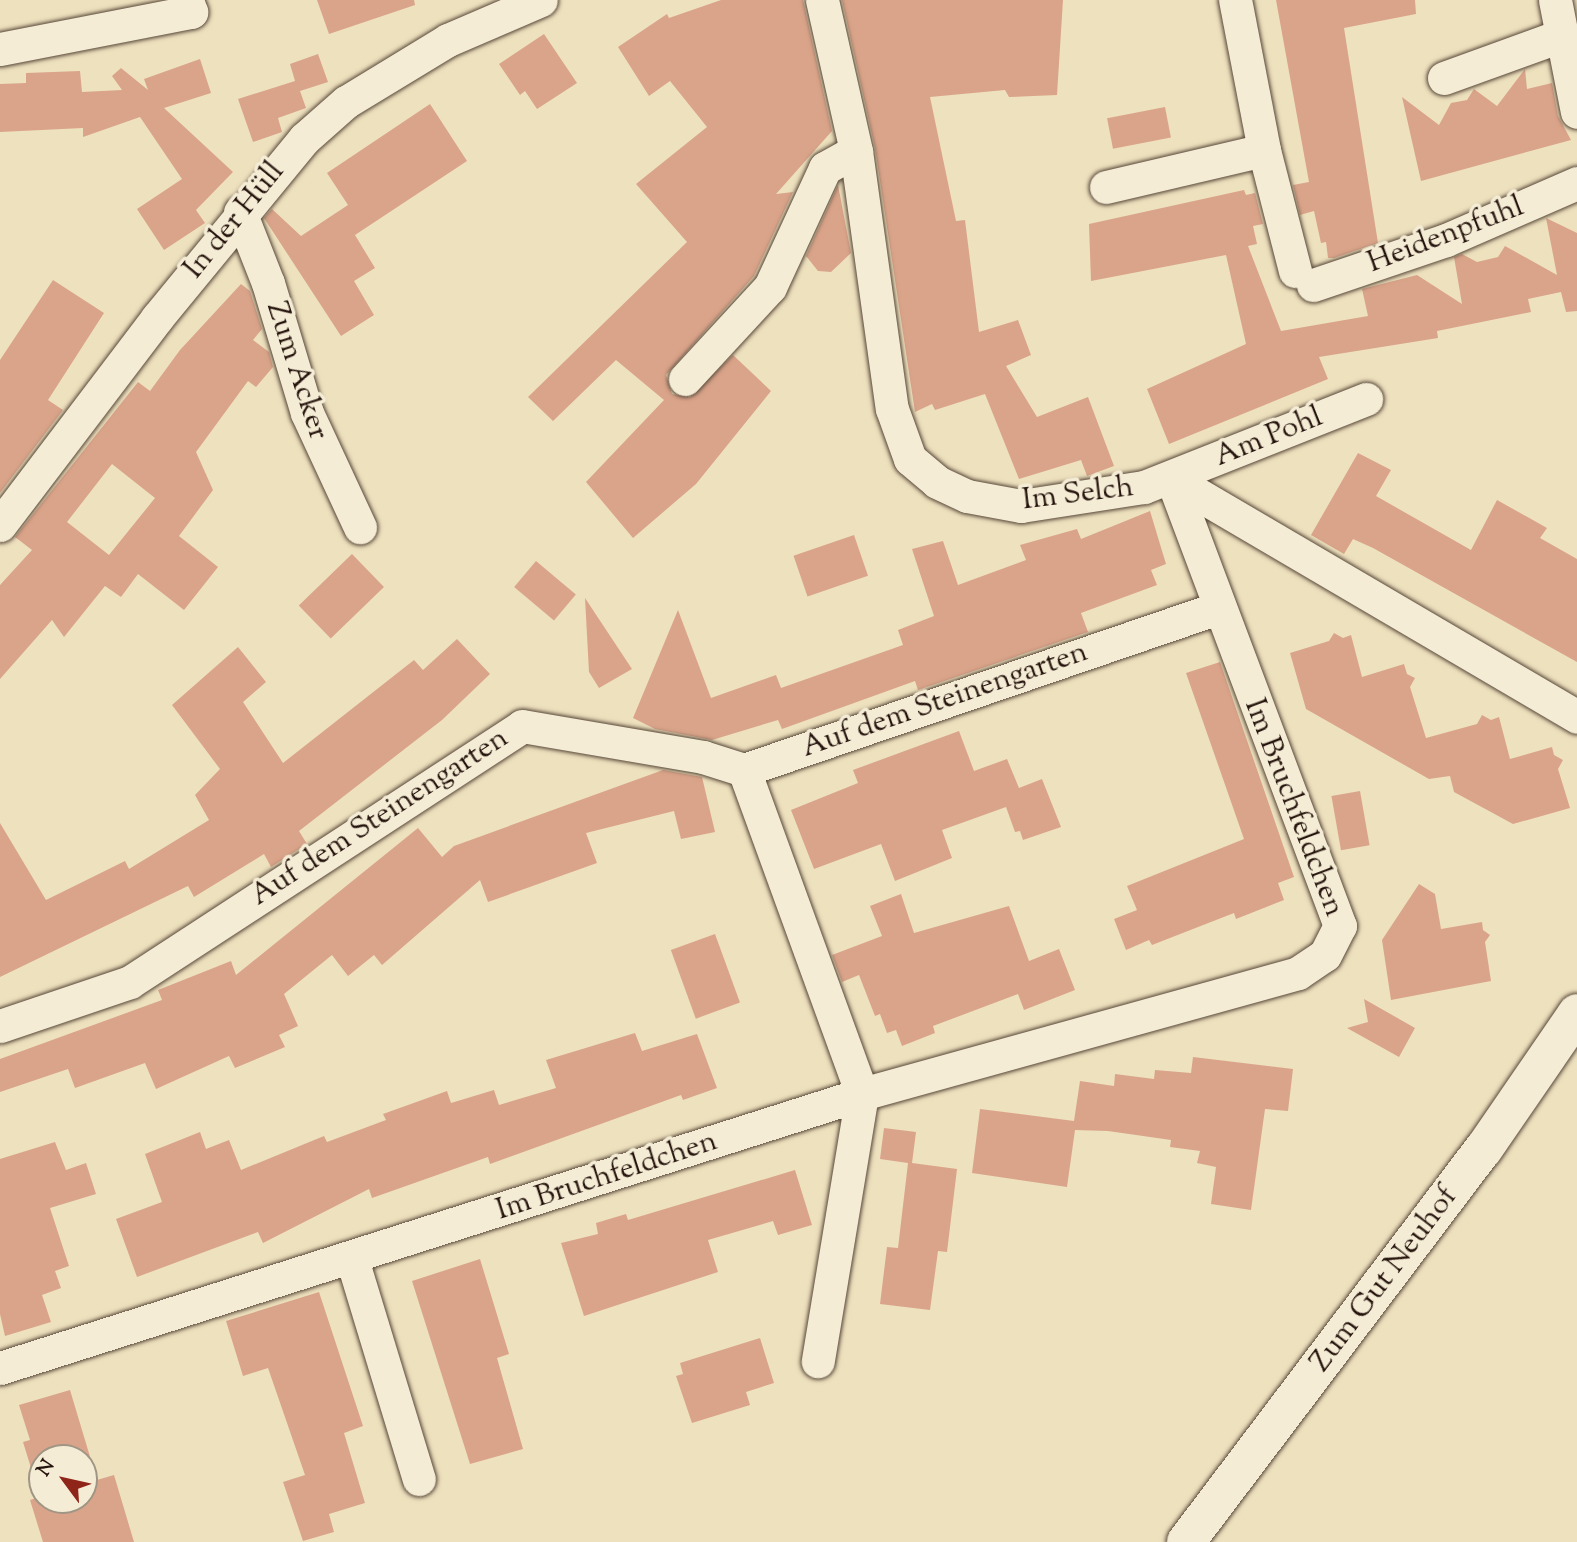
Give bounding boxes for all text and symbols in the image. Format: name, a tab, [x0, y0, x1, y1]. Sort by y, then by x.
street label: In der Hüll	[177, 155, 293, 287]
street label: Heidenpfuhl	[1363, 190, 1529, 282]
street label: Zum Acker	[257, 298, 335, 444]
street label: Am Pohl	[1210, 400, 1328, 476]
street label: Im Selch	[1020, 470, 1136, 520]
street label: Auf dem Steinengarten	[797, 635, 1093, 767]
street label: Im Bruchfeldchen	[1235, 694, 1351, 922]
street label: Auf dem Steinengarten	[244, 721, 516, 915]
street label: Im Bruchfeldchen	[492, 1124, 722, 1230]
street label: Zum Gut Neuhof	[1304, 1180, 1466, 1380]
north arrow	[28, 1444, 98, 1514]
text: N	[31, 1455, 62, 1482]

